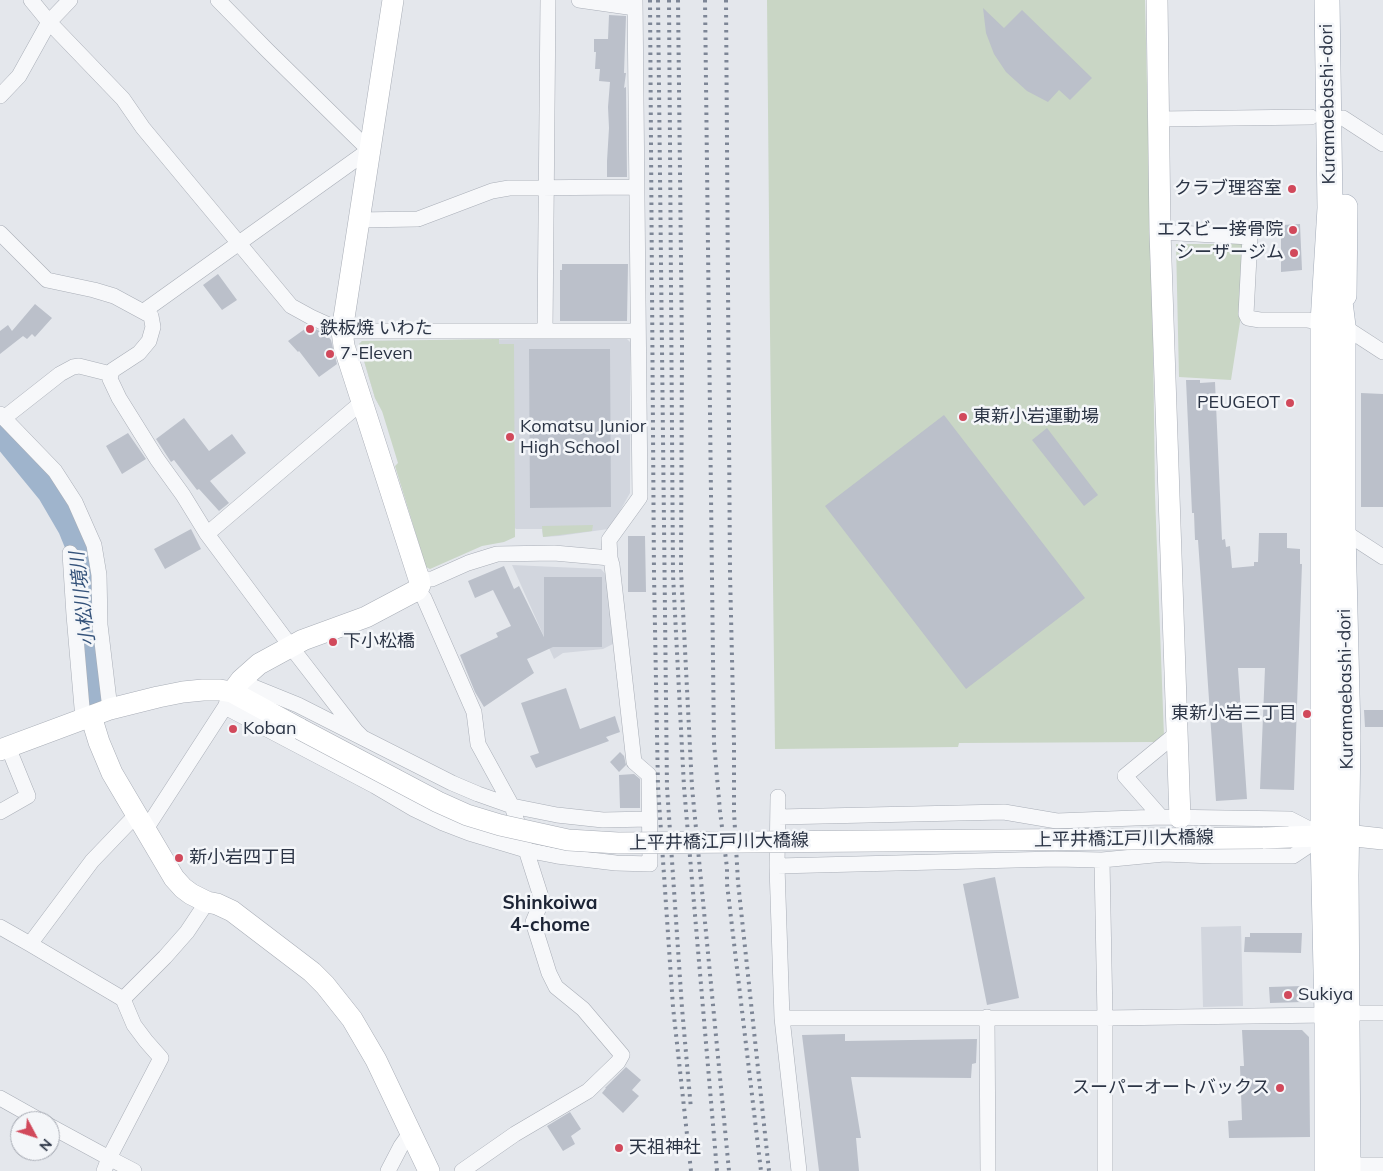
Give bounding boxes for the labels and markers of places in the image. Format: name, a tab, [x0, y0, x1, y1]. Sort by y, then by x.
place label: クラブ理容室	[1174, 178, 1282, 200]
marker: クラブ理容室	[1286, 183, 1298, 195]
place label: エスビー接骨院	[1157, 219, 1283, 241]
marker: エスビー接骨院	[1287, 224, 1299, 236]
place label: シーザージム	[1176, 242, 1284, 264]
marker: シーザージム	[1288, 247, 1300, 259]
place label: 鉄板焼 いわた	[320, 318, 433, 340]
marker: 鉄板焼 いわた	[304, 323, 316, 335]
place label: 7-Eleven	[340, 343, 413, 365]
marker: 7-Eleven	[324, 348, 336, 360]
place label: PEUGEOT	[1197, 392, 1280, 414]
marker: PEUGEOT	[1284, 397, 1296, 409]
place label: 東新小岩運動場	[973, 406, 1099, 428]
marker: 東新小岩運動場	[957, 411, 969, 423]
place label: Komatsu Junior High School	[520, 416, 646, 458]
marker: Komatsu Junior High School	[504, 431, 516, 443]
place label: 下小松橋	[343, 631, 415, 653]
marker: 下小松橋	[327, 636, 339, 648]
place label: 東新小岩三丁目	[1171, 703, 1297, 725]
marker: 東新小岩三丁目	[1301, 708, 1313, 720]
place label: Koban	[243, 718, 297, 740]
marker: Koban	[227, 723, 239, 735]
place label: 新小岩四丁目	[189, 847, 297, 869]
marker: 新小岩四丁目	[173, 852, 185, 864]
place label: Sukiya	[1298, 984, 1353, 1006]
marker: Sukiya	[1282, 989, 1294, 1001]
place label: スーパーオートバックス	[1072, 1077, 1270, 1099]
marker: スーパーオートバックス	[1274, 1082, 1286, 1094]
place label: 天祖神社	[629, 1137, 701, 1159]
marker: 天祖神社	[613, 1142, 625, 1154]

